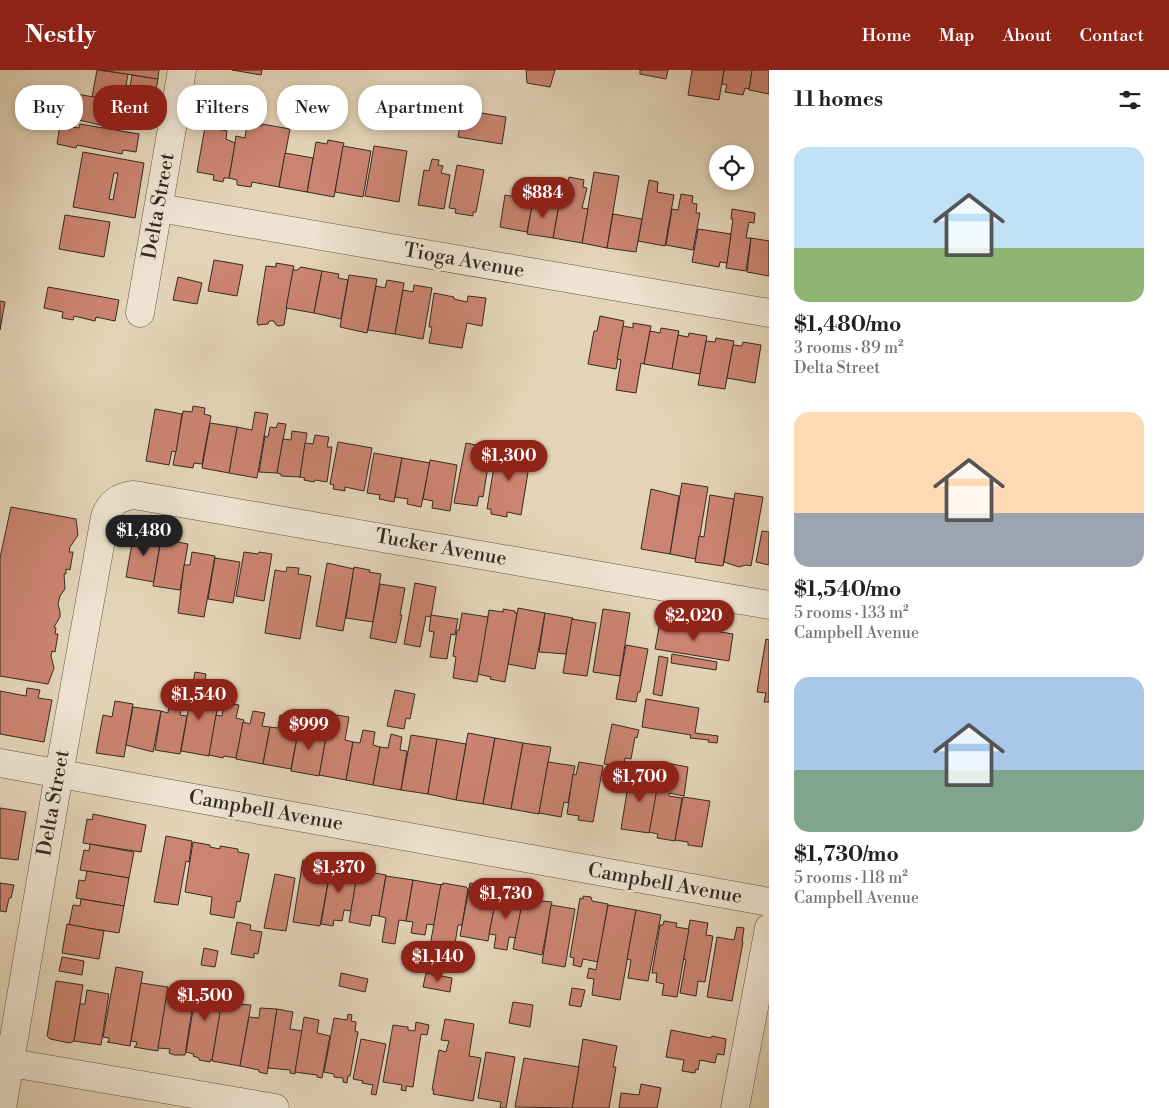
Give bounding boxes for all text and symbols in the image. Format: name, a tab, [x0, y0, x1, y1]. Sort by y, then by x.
text: Nestly	[25, 20, 96, 50]
text: Home	[862, 24, 911, 47]
text: Map	[939, 24, 975, 47]
text: About	[1003, 24, 1052, 47]
text: Contact	[1080, 24, 1144, 47]
chip: Buy	[15, 85, 83, 130]
chip: Rent	[93, 85, 167, 130]
chip: Filters	[177, 85, 267, 130]
chip: New	[277, 85, 348, 130]
chip: Apartment	[358, 85, 482, 130]
icon: filters	[1116, 86, 1144, 114]
text: 11 homes	[794, 87, 883, 113]
map controls	[709, 145, 754, 190]
button: locate	[709, 145, 754, 190]
street label: Delta Street	[137, 151, 181, 261]
pin: $884	[513, 176, 573, 219]
icon: home	[924, 180, 1014, 270]
text: $884	[523, 183, 563, 203]
street label: Tioga Avenue	[402, 238, 526, 284]
text: $1,480/mo	[794, 312, 901, 338]
text: 3 rooms · 89 m²	[794, 338, 904, 358]
text: Delta Street	[794, 358, 880, 378]
pin: $1,300	[468, 440, 550, 482]
icon: home	[924, 445, 1014, 535]
text: $1,300	[481, 446, 537, 466]
pin: $1,480	[103, 514, 185, 557]
text: $1,480	[117, 521, 171, 541]
street label: Tucker Avenue	[373, 524, 509, 572]
text: $1,540/mo	[794, 577, 901, 603]
pin: $2,020	[653, 600, 735, 642]
text: 5 rooms · 133 m²	[794, 603, 909, 623]
text: $2,020	[665, 606, 723, 626]
text: Campbell Avenue	[794, 623, 919, 643]
pin: $1,540	[158, 678, 240, 721]
text: $1,540	[172, 685, 226, 705]
pin: $999	[279, 708, 339, 751]
icon: home	[924, 710, 1014, 800]
text: $999	[289, 715, 329, 735]
street label: Delta Street	[32, 748, 76, 858]
pin: $1,700	[599, 760, 681, 803]
text: $1,700	[613, 767, 667, 787]
street label: Campbell Avenue	[187, 785, 345, 837]
text: $1,730/mo	[794, 842, 899, 868]
pin: $1,370	[298, 852, 380, 894]
text: $1,370	[313, 858, 365, 878]
street label: Campbell Avenue	[586, 858, 744, 910]
text: 5 rooms · 118 m²	[794, 868, 908, 888]
pin: $1,730	[465, 878, 547, 920]
text: $1,730	[480, 884, 532, 904]
text: Campbell Avenue	[794, 888, 919, 908]
pin: $1,140	[397, 940, 479, 983]
text: $1,140	[412, 947, 464, 967]
pin: $1,500	[164, 980, 246, 1022]
text: $1,500	[177, 986, 233, 1006]

